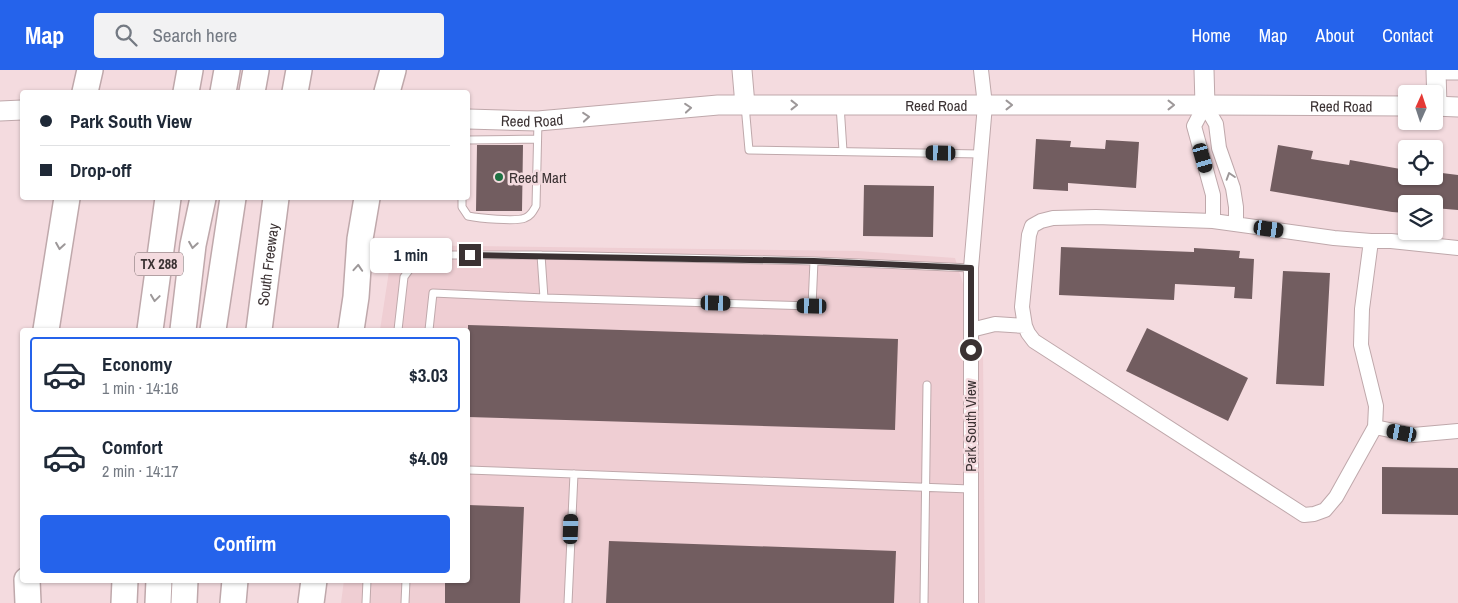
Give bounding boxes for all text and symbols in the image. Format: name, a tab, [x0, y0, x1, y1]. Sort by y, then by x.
search box	[94, 13, 444, 58]
text: Map	[25, 19, 64, 51]
icon: search	[112, 21, 140, 49]
text: Search here	[152, 22, 237, 48]
text: Home	[1191, 23, 1231, 48]
text: Map	[1259, 23, 1288, 48]
text: About	[1316, 23, 1354, 48]
text: Contact	[1382, 23, 1433, 48]
north arrow	[1398, 85, 1442, 130]
map controls	[1398, 85, 1443, 240]
street label: Reed Road	[905, 95, 967, 116]
street label: Reed Road	[1310, 95, 1372, 116]
one-way arrow	[790, 100, 798, 110]
one-way arrow	[1006, 100, 1013, 110]
one-way arrow	[1168, 100, 1176, 110]
one-way arrow	[684, 103, 692, 114]
text: Park South View	[70, 108, 192, 134]
street label: Reed Road	[501, 108, 564, 132]
one-way arrow	[582, 112, 590, 123]
button: locate	[1398, 140, 1443, 185]
car	[1191, 142, 1214, 174]
car	[925, 145, 956, 161]
text: Drop-off	[70, 157, 131, 183]
place label: Reed Mart	[509, 167, 567, 188]
marker: Reed Mart	[493, 171, 505, 183]
one-way arrow	[1225, 172, 1235, 181]
button: layers	[1398, 195, 1443, 240]
car	[1253, 219, 1284, 239]
street label: South Freeway	[252, 221, 283, 307]
callout: 1 min	[370, 238, 452, 272]
one-way arrow	[55, 241, 65, 250]
one-way arrow	[189, 241, 199, 250]
text: 1 min	[394, 244, 428, 266]
route end	[459, 244, 481, 266]
road number: TX 288	[135, 252, 183, 275]
one-way arrow	[353, 264, 364, 272]
one-way arrow	[150, 294, 161, 302]
car	[700, 295, 731, 311]
car	[796, 298, 827, 314]
route start	[960, 339, 982, 361]
text: Economy	[102, 351, 172, 377]
icon: car	[42, 352, 87, 397]
text: $3.03	[409, 362, 448, 388]
text: 1 min · 14:16	[102, 377, 179, 399]
street label: Park South View	[960, 380, 981, 472]
car	[1385, 423, 1418, 443]
text: Comfort	[102, 434, 163, 460]
icon: car	[42, 435, 87, 480]
text: $4.09	[409, 445, 448, 471]
text: 2 min · 14:17	[102, 460, 179, 482]
car	[562, 514, 579, 544]
button: Confirm	[40, 515, 450, 573]

